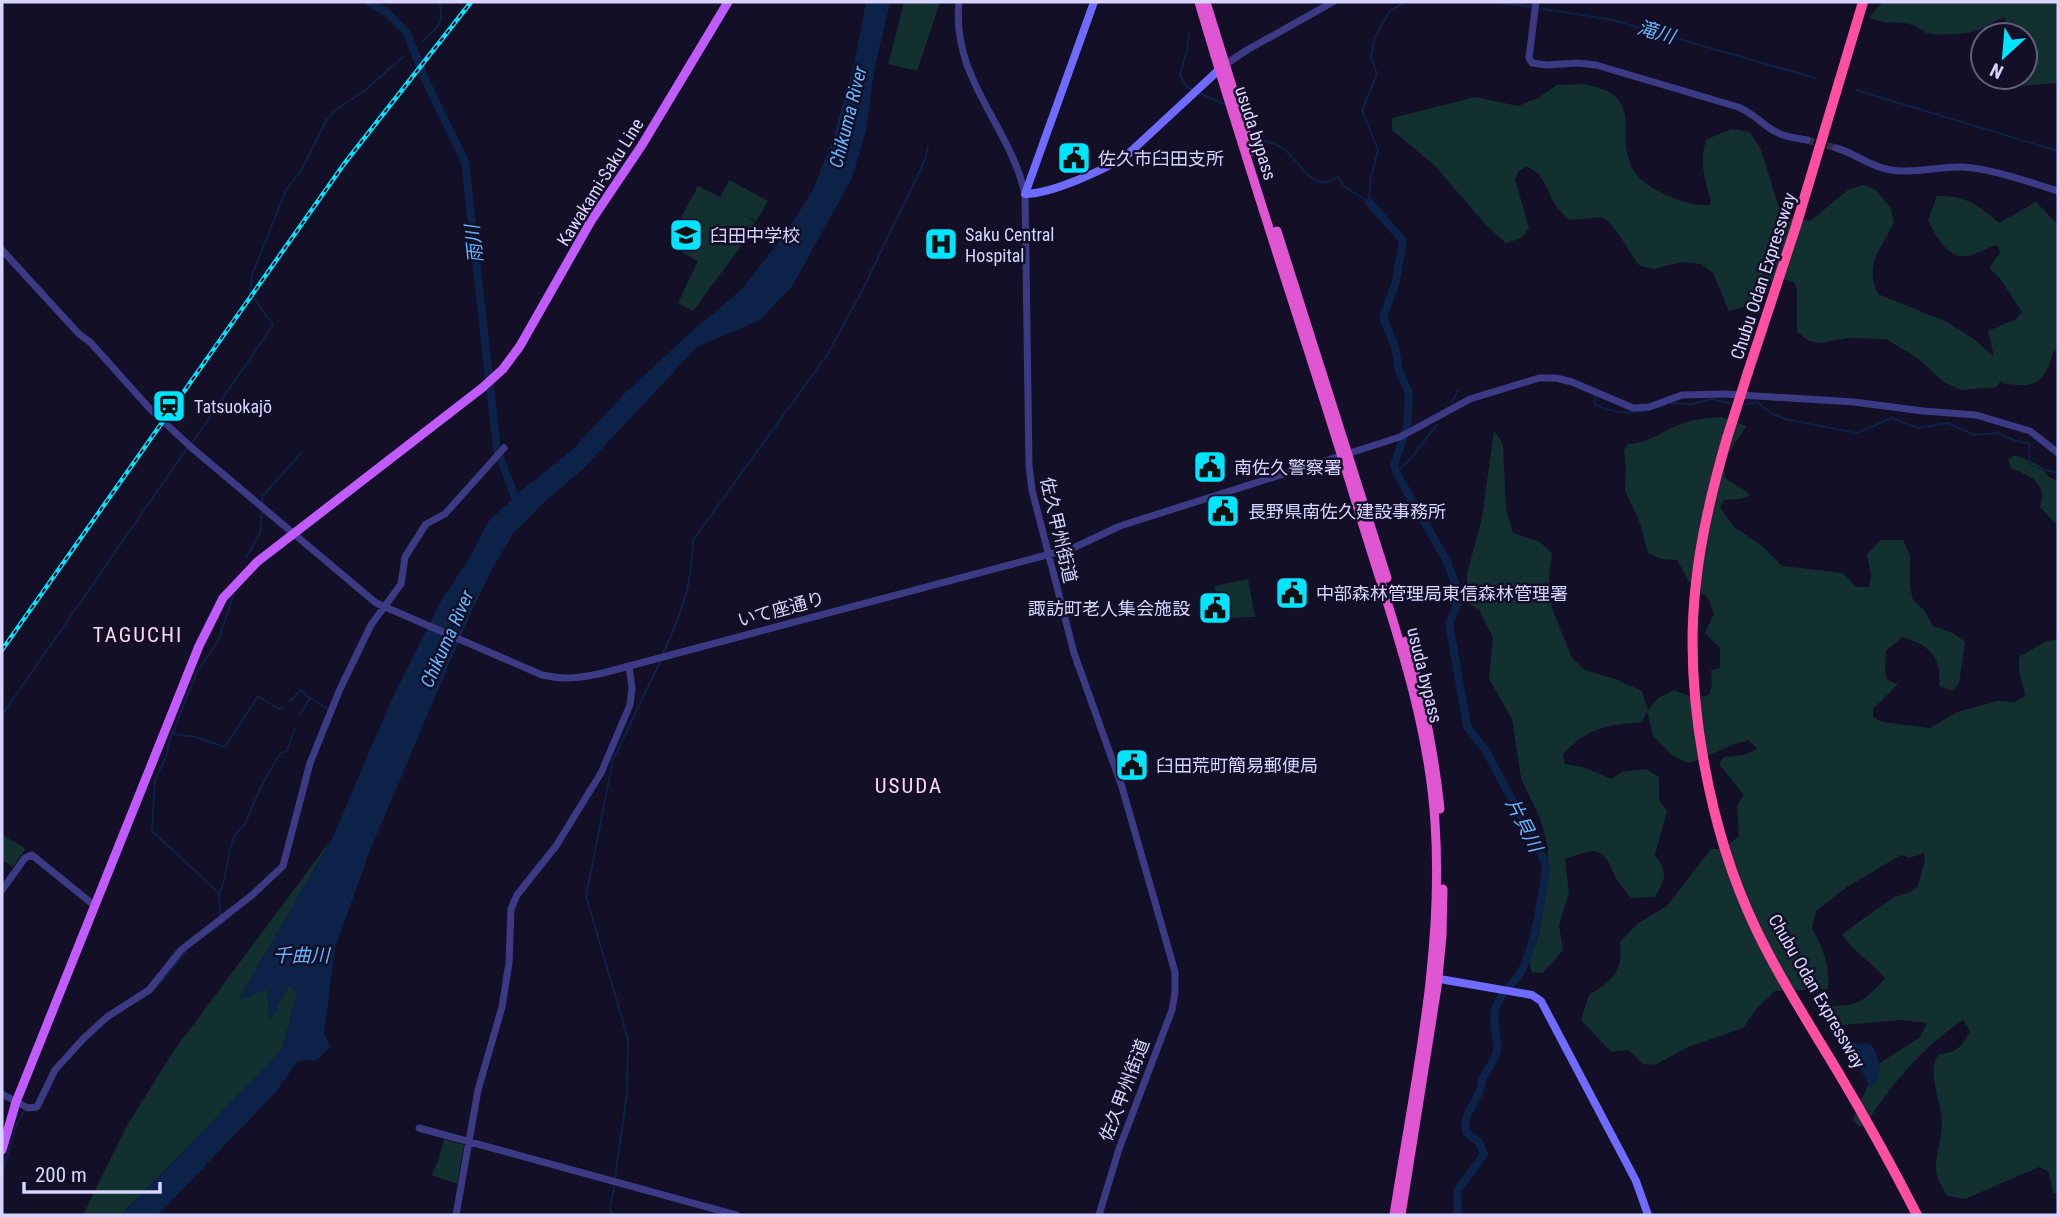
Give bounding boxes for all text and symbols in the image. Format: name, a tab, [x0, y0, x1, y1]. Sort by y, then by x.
water label: 滝川	[1635, 16, 1679, 49]
north arrow	[1969, 21, 2039, 91]
text: N	[1986, 58, 2007, 84]
water label: Chikuma River	[824, 63, 872, 170]
street label: usuda bypass	[1231, 83, 1281, 183]
street label: Kawakami-Saku Line	[552, 114, 648, 250]
public building icon: 佐久市臼田支所	[1055, 139, 1093, 177]
place label: 佐久市臼田支所	[1098, 148, 1224, 169]
street label: Chubu Odan Expressway	[1726, 189, 1800, 362]
school or university icon: 臼田中学校	[667, 216, 705, 254]
water label: 雨川	[460, 222, 487, 264]
place label: Saku Central Hospital	[965, 224, 1054, 266]
place label: 臼田中学校	[710, 225, 800, 246]
hospital icon: Saku Central Hospital	[922, 225, 960, 263]
station icon: Tatsuokajō	[150, 387, 188, 425]
place label: Tatsuokajō	[194, 396, 272, 417]
public building icon: 南佐久警察署	[1191, 448, 1229, 486]
place label: 南佐久警察署	[1234, 457, 1342, 478]
street label: 佐久甲州街道	[1037, 475, 1081, 585]
public building icon: 長野県南佐久建設事務所	[1204, 492, 1242, 530]
place label: 長野県南佐久建設事務所	[1248, 501, 1446, 522]
public building icon: 中部森林管理局東信森林管理署	[1273, 574, 1311, 612]
place label: 中部森林管理局東信森林管理署	[1316, 583, 1568, 604]
water label: Chikuma River	[415, 587, 479, 691]
street label: いて座通り	[735, 587, 827, 631]
public building icon: 諏訪町老人集会施設	[1196, 589, 1234, 627]
place label: 諏訪町老人集会施設	[1028, 598, 1190, 619]
district label: TAGUCHI	[93, 623, 183, 647]
street label: usuda bypass	[1403, 625, 1447, 725]
public building icon: 臼田荒町簡易郵便局	[1113, 746, 1151, 784]
place label: 臼田荒町簡易郵便局	[1156, 755, 1318, 776]
district label: USUDA	[875, 774, 943, 798]
water label: 片貝川	[1501, 794, 1548, 857]
street label: Chubu Odan Expressway	[1764, 910, 1870, 1072]
water label: 千曲川	[272, 944, 331, 967]
street label: 佐久甲州街道	[1095, 1036, 1153, 1144]
scale bar	[24, 1150, 161, 1194]
text: 200 m	[35, 1163, 87, 1187]

